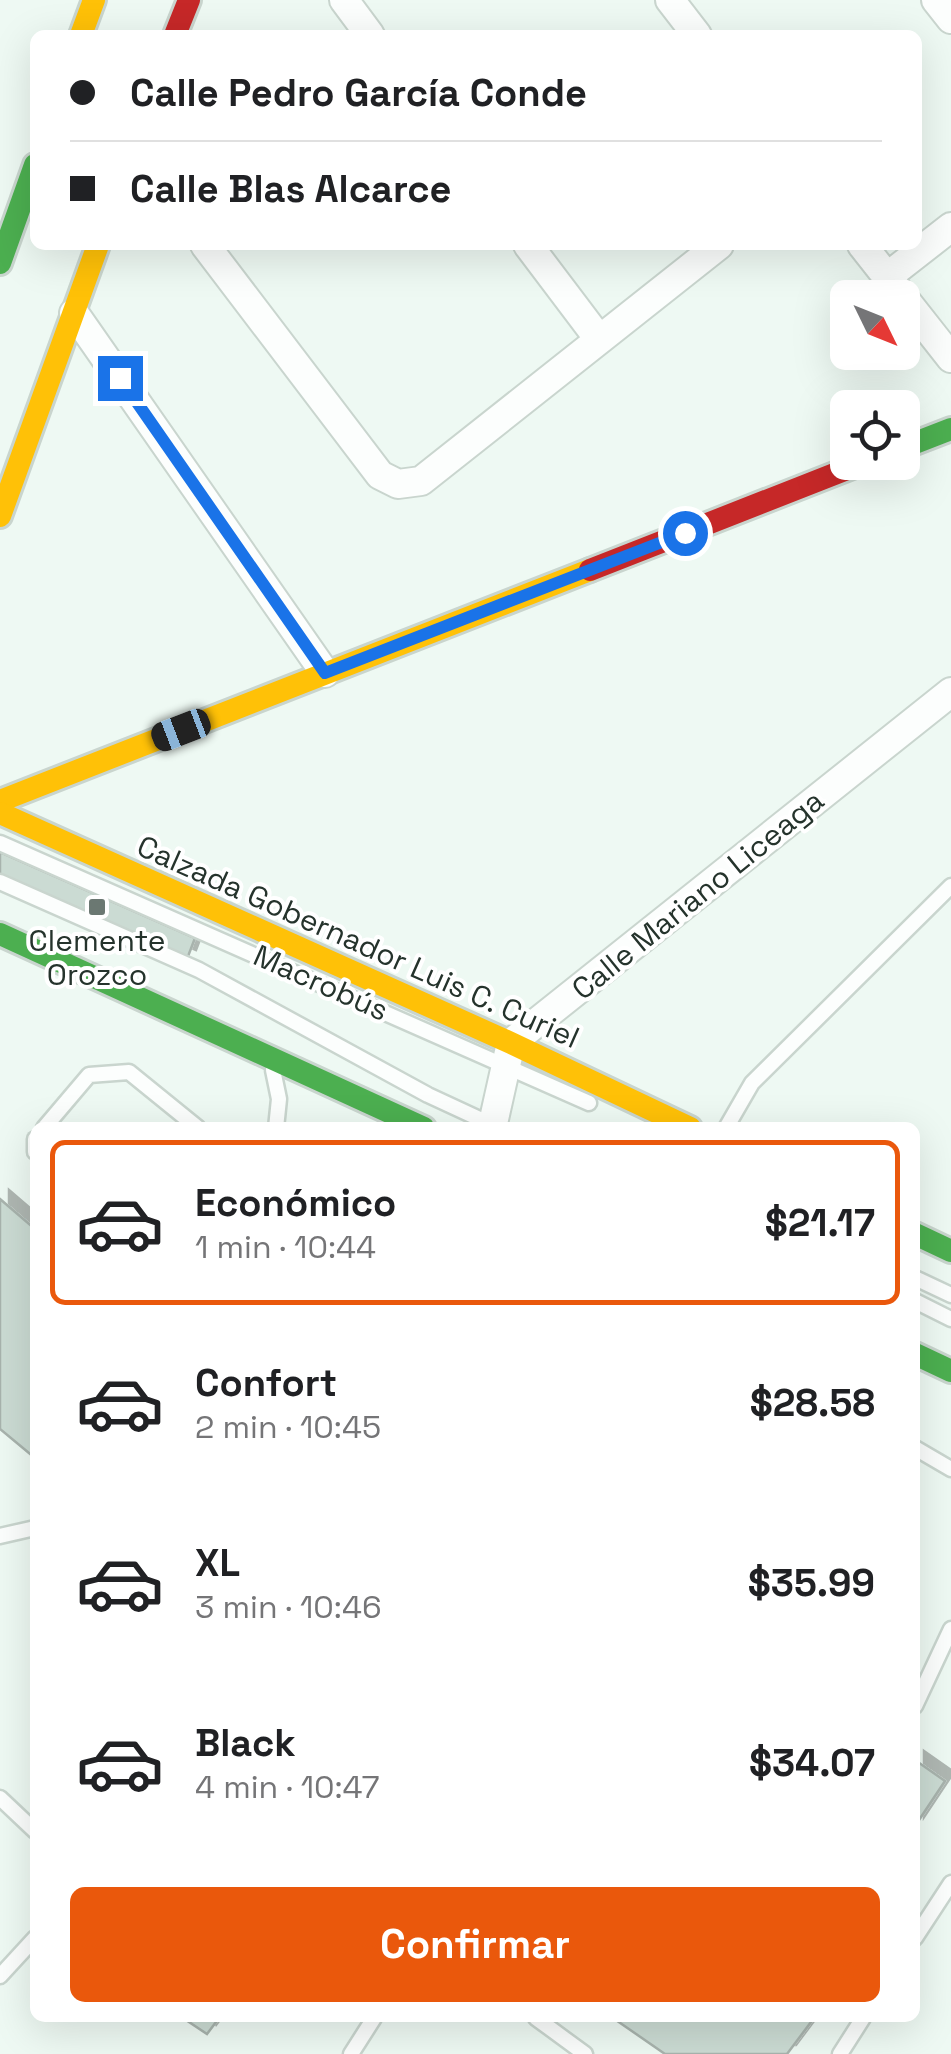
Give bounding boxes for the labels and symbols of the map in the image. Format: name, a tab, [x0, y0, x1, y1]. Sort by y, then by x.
north arrow	[830, 280, 920, 370]
route end	[98, 356, 143, 401]
route start	[663, 511, 708, 556]
car	[148, 705, 214, 755]
street label: Calle Mariano Liceaga	[564, 781, 832, 1008]
street label: Calzada Gobernador Luis C. Curiel	[131, 826, 585, 1057]
marker: Clemente Orozco	[86, 896, 108, 918]
place label: Clemente Orozco	[29, 921, 165, 994]
street label: Macrobús	[248, 936, 395, 1030]

